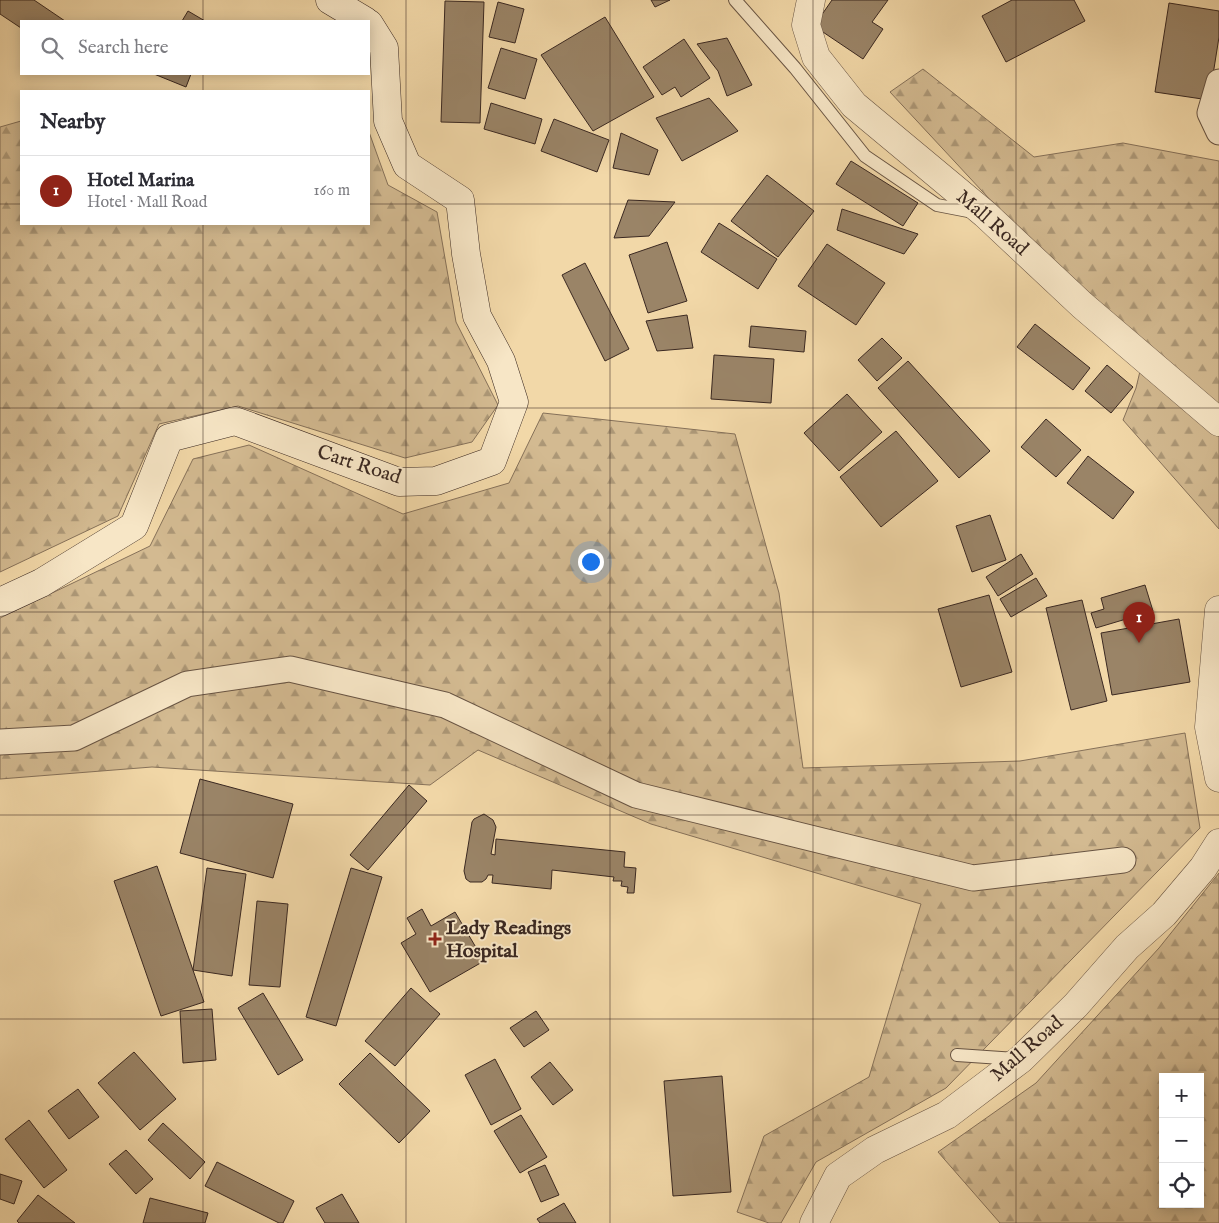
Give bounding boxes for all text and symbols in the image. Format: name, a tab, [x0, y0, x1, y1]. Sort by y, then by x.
search box	[20, 20, 370, 75]
icon: search	[38, 34, 66, 62]
text: Search here	[78, 36, 169, 60]
text: Nearby	[40, 109, 105, 136]
text: Hotel Marina	[87, 169, 194, 193]
text: 1	[53, 181, 59, 201]
text: 160 m	[314, 181, 350, 201]
street label: Mall Road	[951, 185, 1034, 262]
text: Hotel · Mall Road	[87, 193, 207, 213]
street label: Cart Road	[314, 440, 404, 490]
your location	[578, 549, 604, 575]
pin: 1	[1123, 602, 1155, 643]
place label: Lady Readings Hospital	[446, 916, 571, 964]
marker: Lady Readings Hospital	[428, 932, 442, 946]
street label: Mall Road	[986, 1010, 1069, 1087]
map controls	[1159, 1073, 1204, 1208]
button: +	[1159, 1073, 1204, 1118]
button: −	[1159, 1118, 1204, 1163]
button: locate	[1159, 1163, 1204, 1208]

